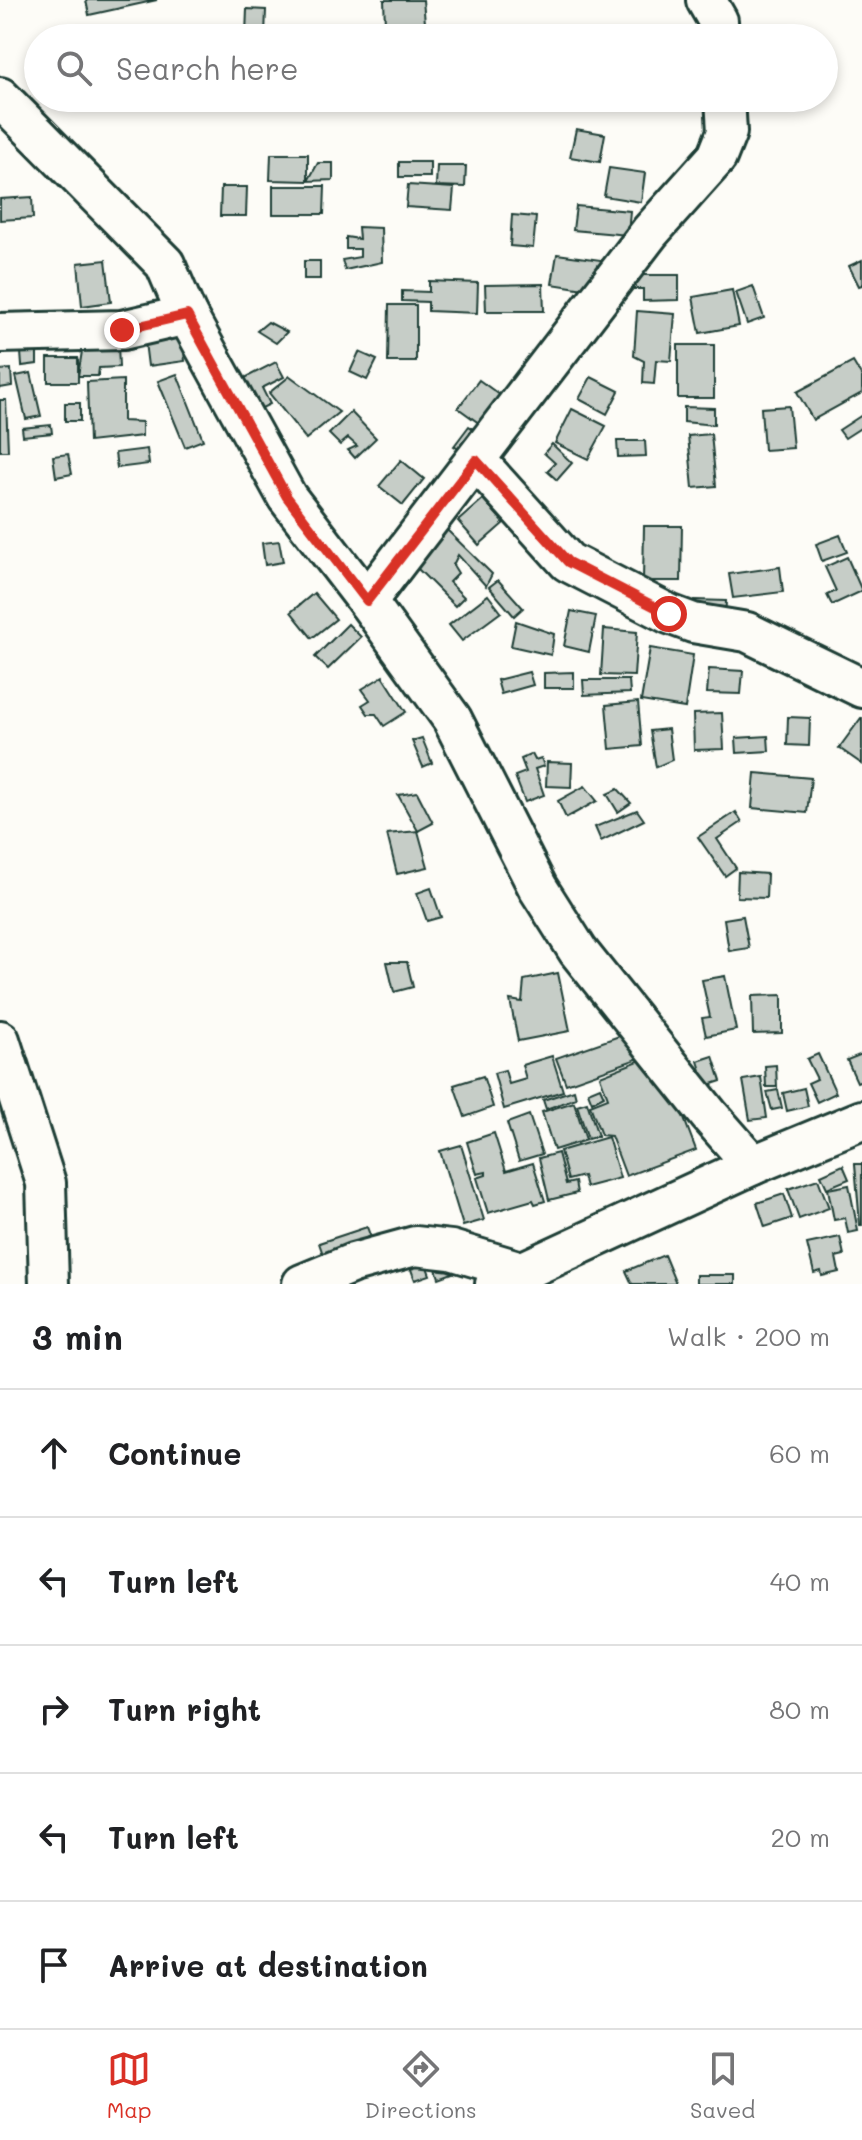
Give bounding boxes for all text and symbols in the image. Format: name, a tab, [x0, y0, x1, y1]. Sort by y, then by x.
search box	[24, 24, 838, 112]
icon: search	[52, 46, 96, 90]
text: Search here	[116, 48, 299, 88]
route end	[104, 312, 140, 348]
route start	[651, 596, 687, 632]
text: 3 min	[32, 1314, 123, 1359]
text: Walk · 200 m	[667, 1319, 830, 1353]
icon: ahead	[32, 1431, 76, 1475]
text: Continue	[108, 1433, 241, 1473]
text: 60 m	[769, 1436, 830, 1470]
icon: left	[32, 1559, 76, 1603]
text: Turn left	[108, 1561, 239, 1601]
text: 40 m	[770, 1564, 830, 1598]
icon: right	[32, 1687, 76, 1731]
text: Turn right	[108, 1689, 261, 1729]
text: 80 m	[769, 1692, 830, 1726]
icon: left	[32, 1815, 76, 1859]
text: Turn left	[108, 1817, 239, 1857]
text: 20 m	[770, 1820, 830, 1854]
icon: arrive	[32, 1943, 76, 1987]
text: Arrive at destination	[108, 1945, 428, 1985]
tab: Map	[107, 2047, 152, 2124]
tab: Directions	[365, 2047, 477, 2124]
tab: Saved	[690, 2047, 755, 2124]

